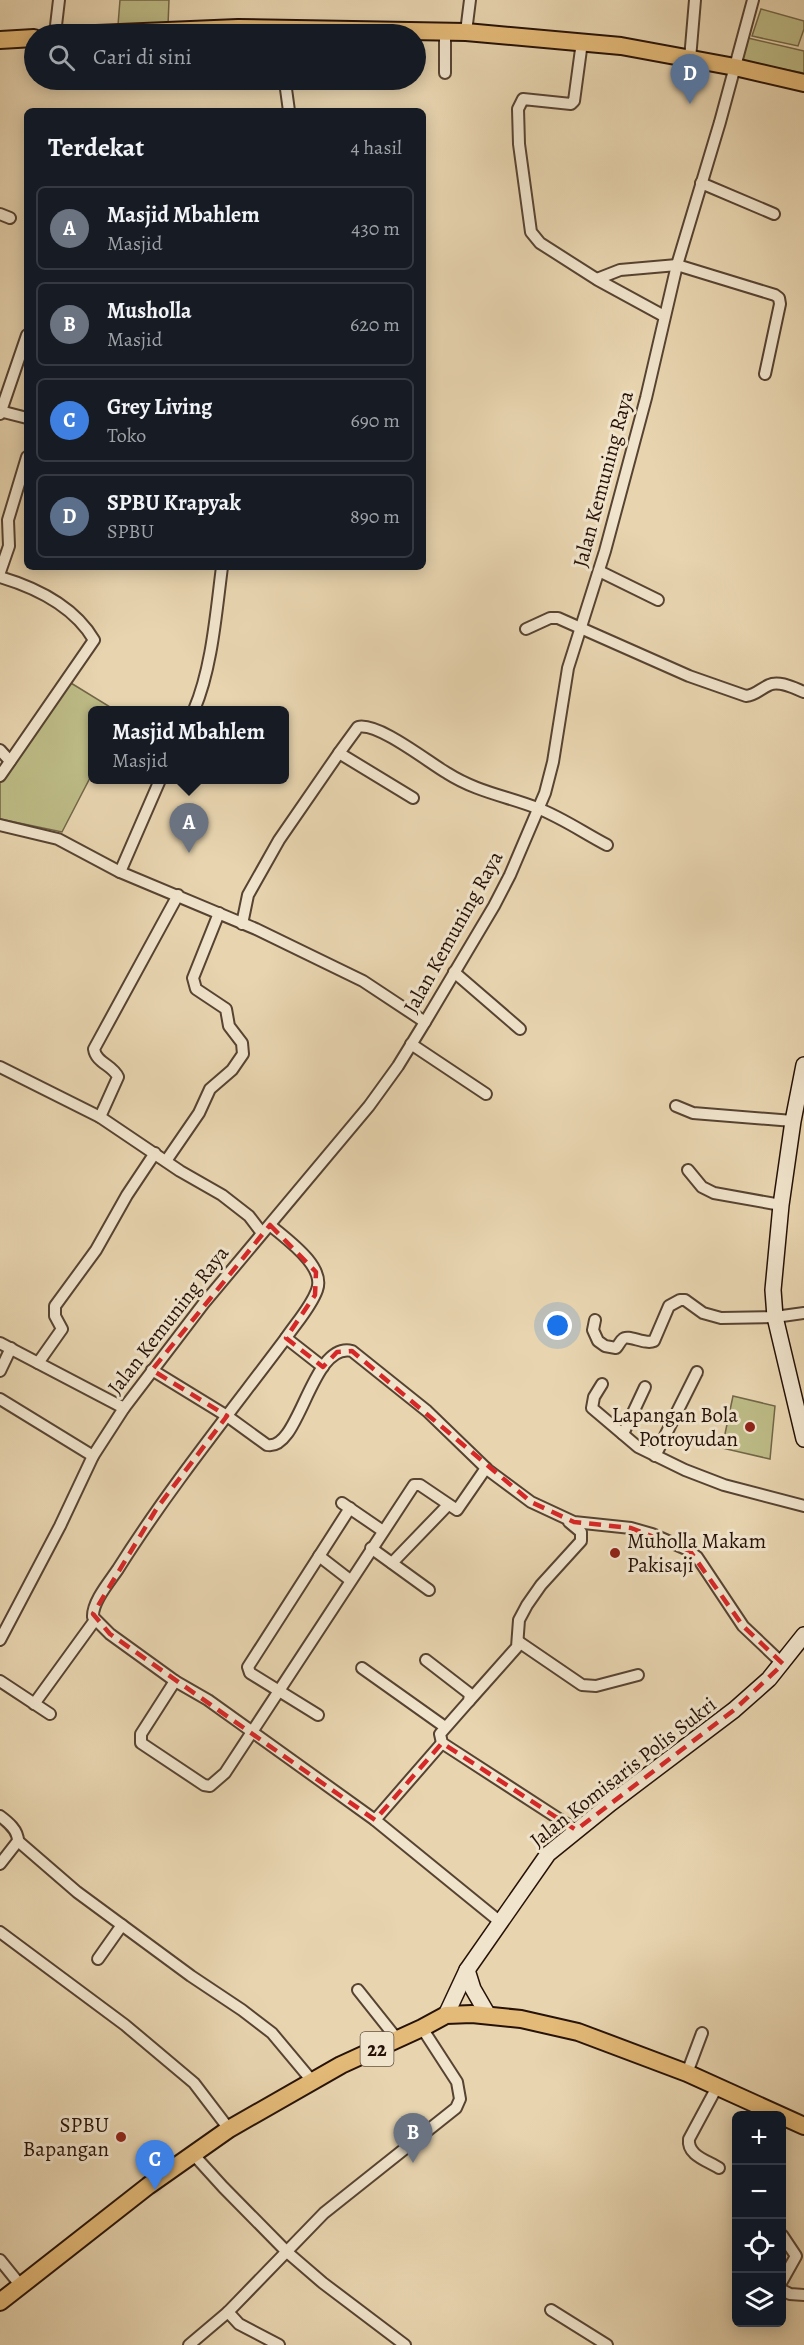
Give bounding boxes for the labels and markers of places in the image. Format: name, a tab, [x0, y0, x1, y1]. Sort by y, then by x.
pin: D	[670, 54, 710, 104]
pin: A	[170, 804, 208, 853]
place label: Lapangan Bola Potroyudan	[612, 1401, 738, 1453]
marker: Lapangan Bola Potroyudan	[743, 1420, 757, 1434]
place label: Muholla Makam Pakisaji	[627, 1527, 766, 1579]
marker: Muholla Makam Pakisaji	[608, 1546, 622, 1560]
place label: SPBU Bapangan	[23, 2111, 109, 2163]
pin: B	[394, 2114, 432, 2163]
marker: SPBU Bapangan	[114, 2130, 128, 2144]
pin: C	[136, 2140, 174, 2190]

